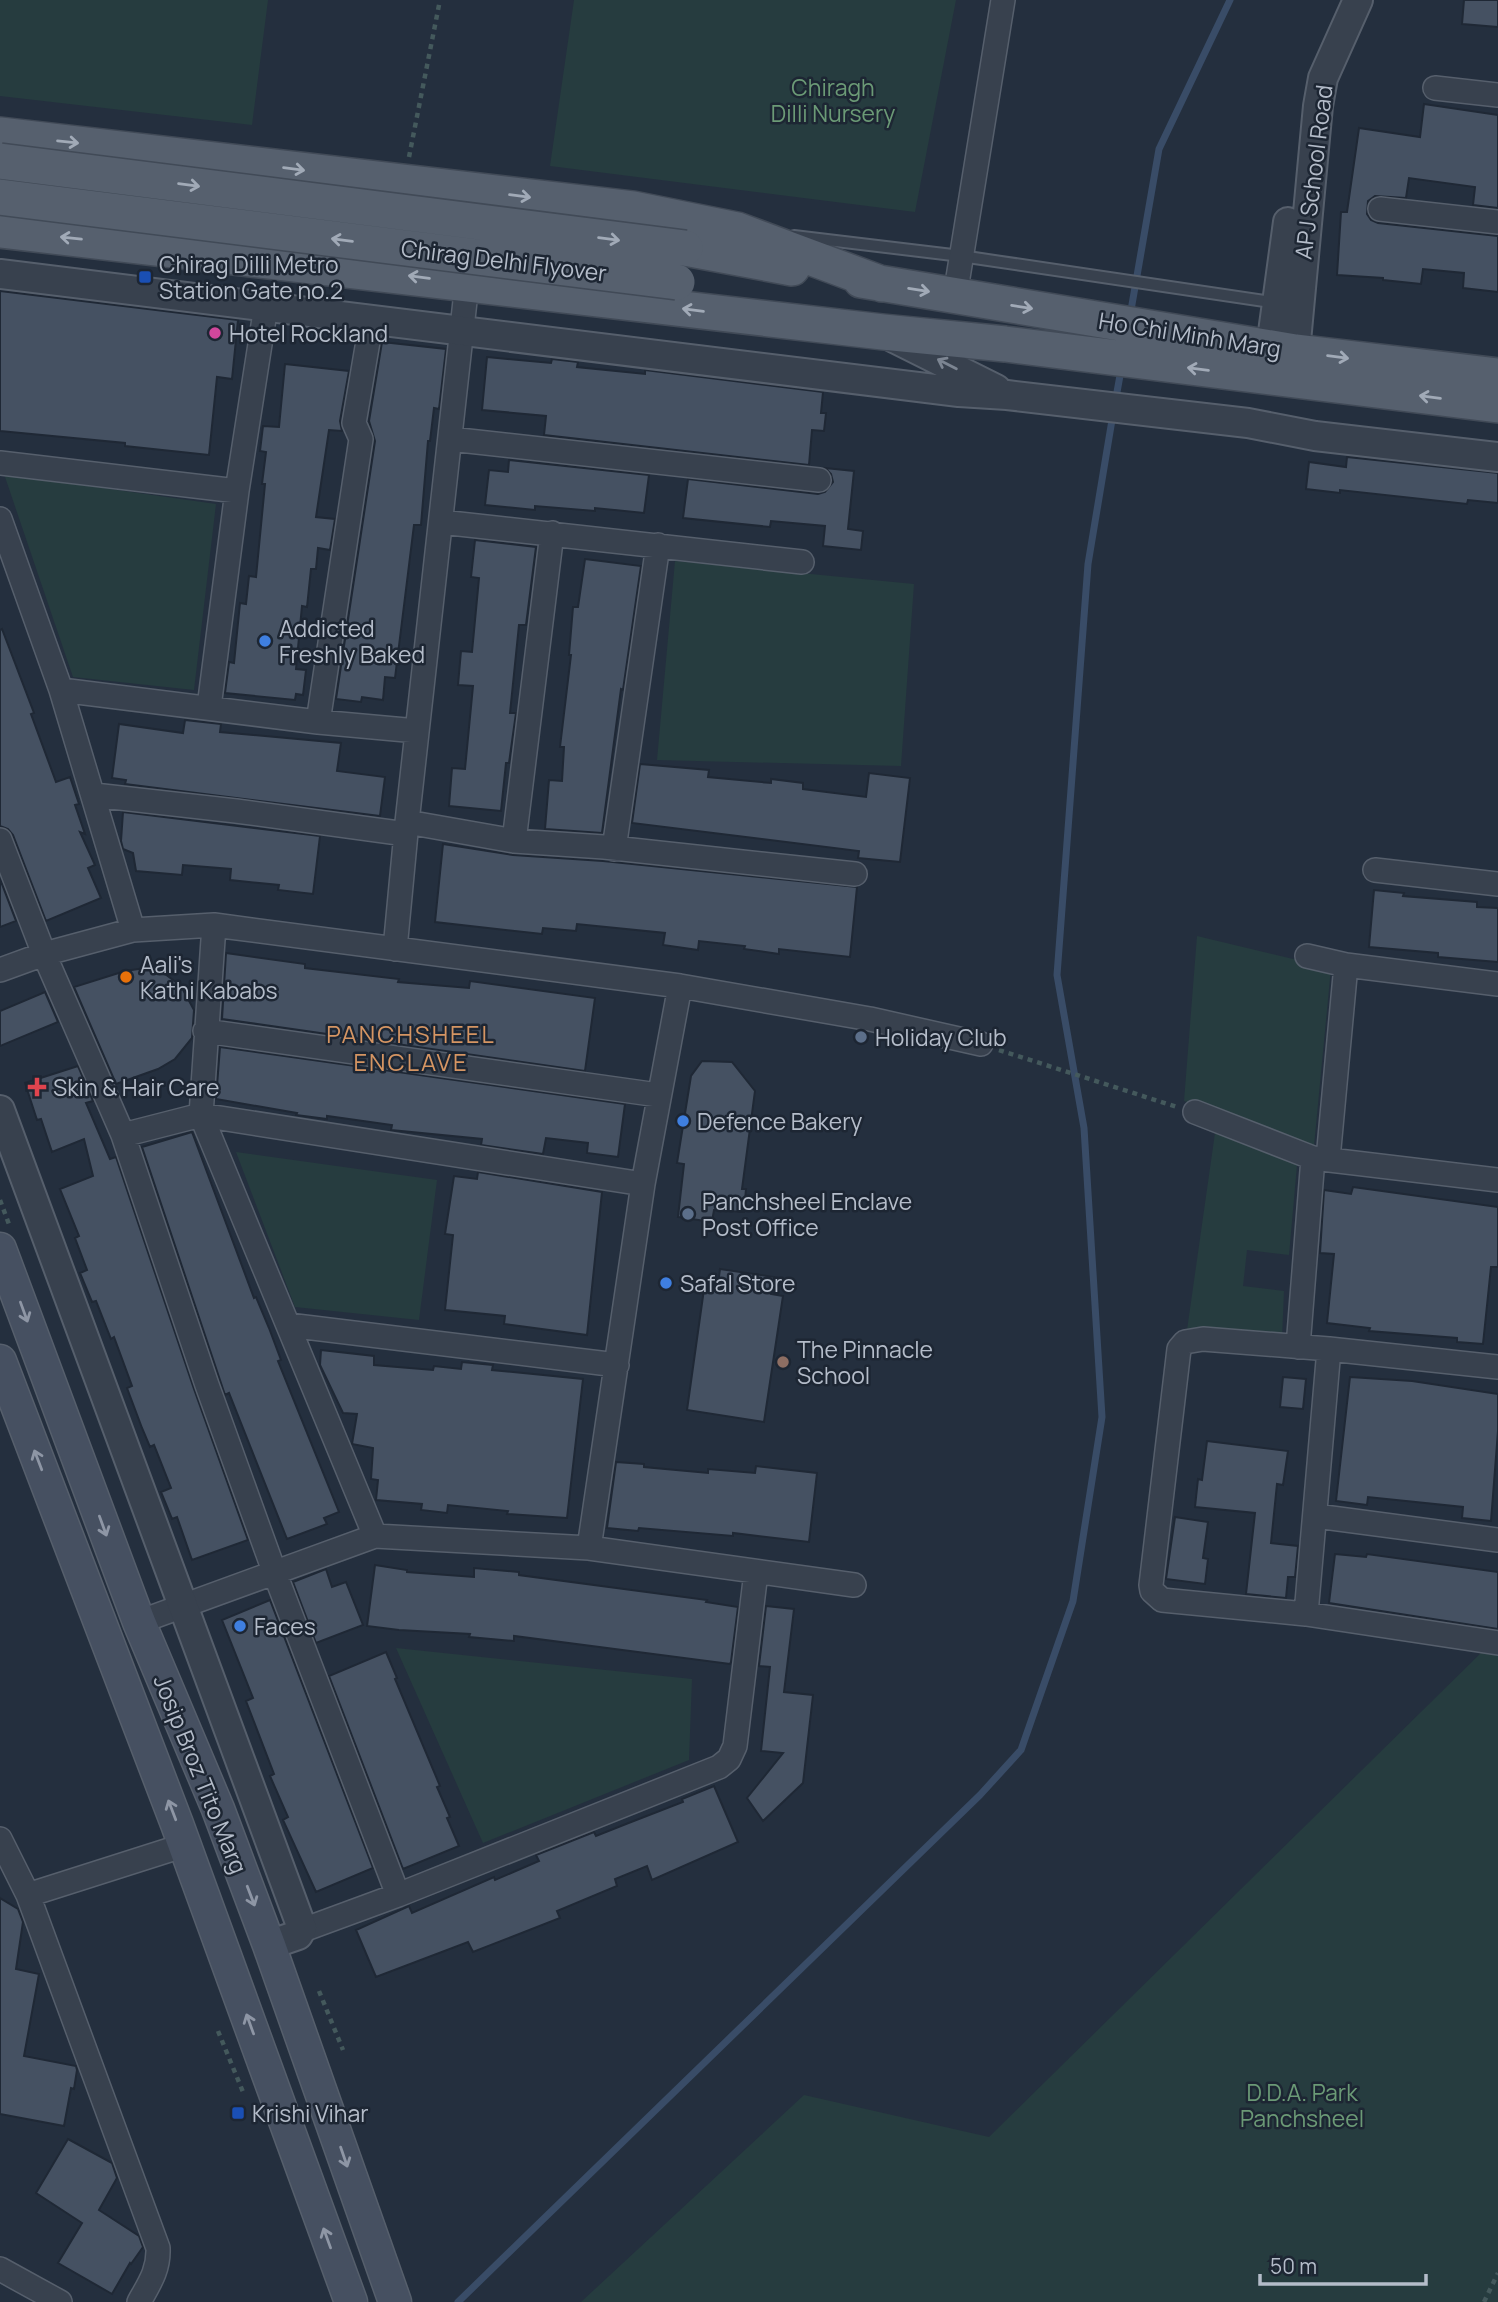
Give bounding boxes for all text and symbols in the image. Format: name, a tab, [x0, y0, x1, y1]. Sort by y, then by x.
park label: Chiragh Dilli Nursery	[771, 71, 895, 129]
street label: APJ School Road	[1286, 83, 1340, 261]
one-way arrow	[56, 136, 79, 149]
one-way arrow	[282, 162, 305, 175]
one-way arrow	[177, 179, 200, 192]
one-way arrow	[508, 189, 531, 202]
one-way arrow	[60, 231, 83, 244]
street label: Chirag Delhi Flyover	[399, 232, 609, 288]
one-way arrow	[597, 232, 620, 245]
one-way arrow	[331, 233, 353, 246]
place label: Chirag Dilli Metro Station Gate no.2	[159, 248, 343, 306]
marker: Chirag Dilli Metro Station Gate no.2	[137, 269, 153, 285]
one-way arrow	[408, 271, 431, 284]
one-way arrow	[907, 284, 930, 297]
one-way arrow	[1010, 301, 1033, 314]
one-way arrow	[682, 303, 705, 316]
street label: Ho Chi Minh Marg	[1097, 304, 1283, 364]
place label: Hotel Rockland	[229, 317, 388, 349]
marker: Hotel Rockland	[207, 325, 223, 341]
one-way arrow	[1326, 350, 1349, 363]
one-way arrow	[937, 356, 957, 370]
one-way arrow	[1187, 362, 1210, 375]
one-way arrow	[1419, 391, 1442, 404]
place label: Addicted Freshly Baked	[279, 612, 425, 670]
marker: Addicted Freshly Baked	[257, 633, 273, 649]
place label: Aali's Kathi Kababs	[140, 948, 278, 1006]
marker: Aali's Kathi Kababs	[118, 969, 134, 985]
district label: PANCHSHEEL ENCLAVE	[326, 1017, 496, 1078]
place label: Holiday Club	[875, 1021, 1007, 1053]
marker: Holiday Club	[853, 1029, 869, 1045]
place label: Skin & Hair Care	[53, 1071, 219, 1103]
marker: Skin & Hair Care	[27, 1077, 47, 1097]
place label: Defence Bakery	[697, 1105, 862, 1137]
marker: Defence Bakery	[675, 1113, 691, 1129]
place label: Panchsheel Enclave Post Office	[702, 1185, 912, 1243]
marker: Panchsheel Enclave Post Office	[680, 1206, 696, 1222]
place label: Safal Store	[680, 1267, 796, 1299]
marker: Safal Store	[658, 1275, 674, 1291]
one-way arrow	[18, 1301, 31, 1323]
place label: The Pinnacle School	[797, 1333, 933, 1391]
marker: The Pinnacle School	[775, 1354, 791, 1370]
one-way arrow	[31, 1450, 43, 1472]
one-way arrow	[98, 1514, 110, 1536]
place label: Faces	[254, 1610, 316, 1642]
marker: Faces	[232, 1618, 248, 1634]
street label: Josip Broz Tito Marg	[147, 1670, 255, 1878]
one-way arrow	[165, 1800, 177, 1822]
one-way arrow	[245, 1885, 258, 1907]
one-way arrow	[243, 2013, 255, 2035]
park label: D.D.A. Park Panchsheel	[1240, 2076, 1364, 2134]
place label: Krishi Vihar	[252, 2097, 369, 2129]
marker: Krishi Vihar	[230, 2105, 246, 2121]
one-way arrow	[339, 2145, 351, 2167]
one-way arrow	[320, 2227, 332, 2249]
scale bar	[1260, 2242, 1426, 2286]
text: 50 m	[1270, 2252, 1317, 2280]

